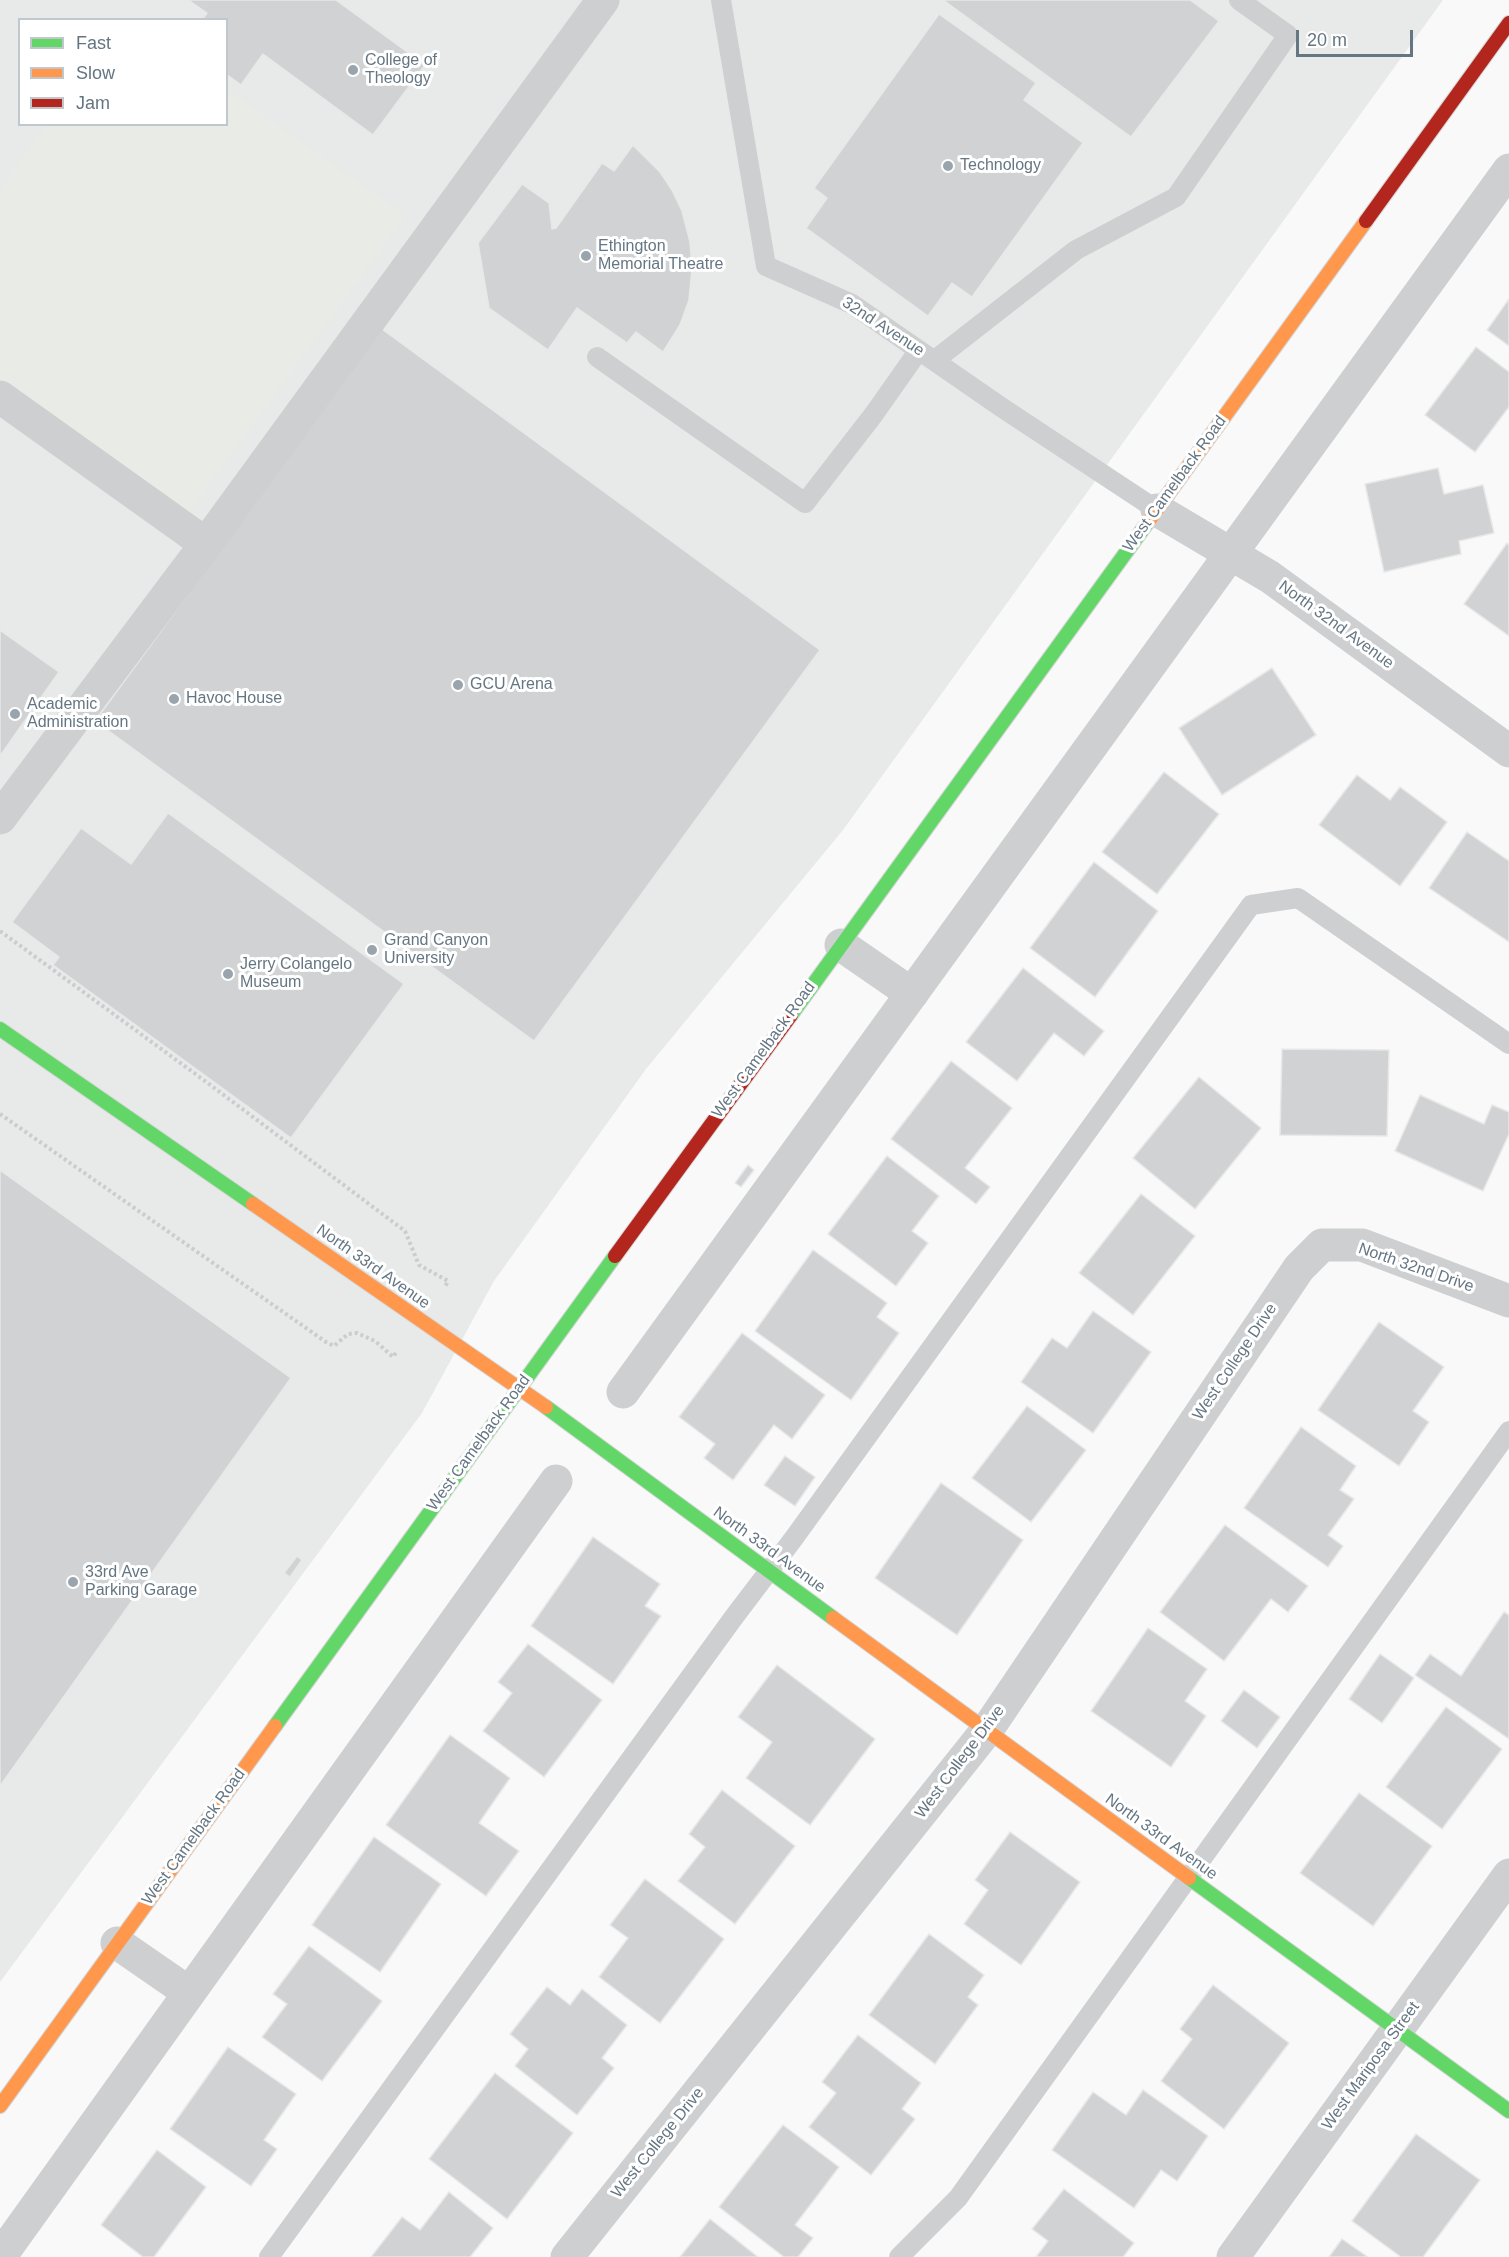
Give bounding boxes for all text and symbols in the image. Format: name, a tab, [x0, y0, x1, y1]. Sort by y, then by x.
legend	[18, 18, 228, 126]
scale bar	[1299, 18, 1416, 56]
text: 20 m	[1307, 30, 1347, 50]
text: Fast	[76, 33, 111, 53]
place label: College of Theology	[365, 51, 437, 89]
text: Slow	[76, 63, 115, 83]
marker: College of Theology	[346, 63, 360, 77]
text: Jam	[76, 93, 110, 113]
place label: Technology	[960, 156, 1041, 176]
marker: Technology	[941, 159, 955, 173]
place label: Ethington Memorial Theatre	[598, 237, 723, 275]
marker: Ethington Memorial Theatre	[579, 249, 593, 263]
street label: 32nd Avenue	[838, 293, 928, 361]
street label: West Camelback Road	[1119, 412, 1231, 556]
street label: North 32nd Avenue	[1275, 577, 1397, 673]
place label: GCU Arena	[470, 675, 553, 695]
marker: GCU Arena	[451, 678, 465, 692]
place label: Havoc House	[186, 689, 282, 709]
marker: Havoc House	[167, 692, 181, 706]
place label: Academic Administration	[27, 695, 128, 733]
marker: Academic Administration	[8, 707, 22, 721]
place label: Grand Canyon University	[384, 931, 488, 969]
marker: Grand Canyon University	[365, 943, 379, 957]
place label: Jerry Colangelo Museum	[240, 955, 352, 993]
marker: Jerry Colangelo Museum	[221, 967, 235, 981]
street label: West Camelback Road	[708, 978, 820, 1122]
street label: North 33rd Avenue	[313, 1221, 433, 1313]
street label: North 32nd Drive	[1356, 1239, 1476, 1297]
street label: West College Drive	[1189, 1300, 1281, 1424]
street label: West Camelback Road	[423, 1371, 535, 1515]
street label: North 33rd Avenue	[709, 1503, 829, 1597]
place label: 33rd Ave Parking Garage	[85, 1563, 197, 1601]
marker: 33rd Ave Parking Garage	[66, 1575, 80, 1589]
street label: West College Drive	[911, 1702, 1009, 1822]
street label: West Camelback Road	[138, 1765, 250, 1909]
street label: North 33rd Avenue	[1101, 1790, 1221, 1884]
street label: West Mariposa Street	[1318, 1998, 1424, 2134]
street label: West College Drive	[608, 2084, 708, 2202]

